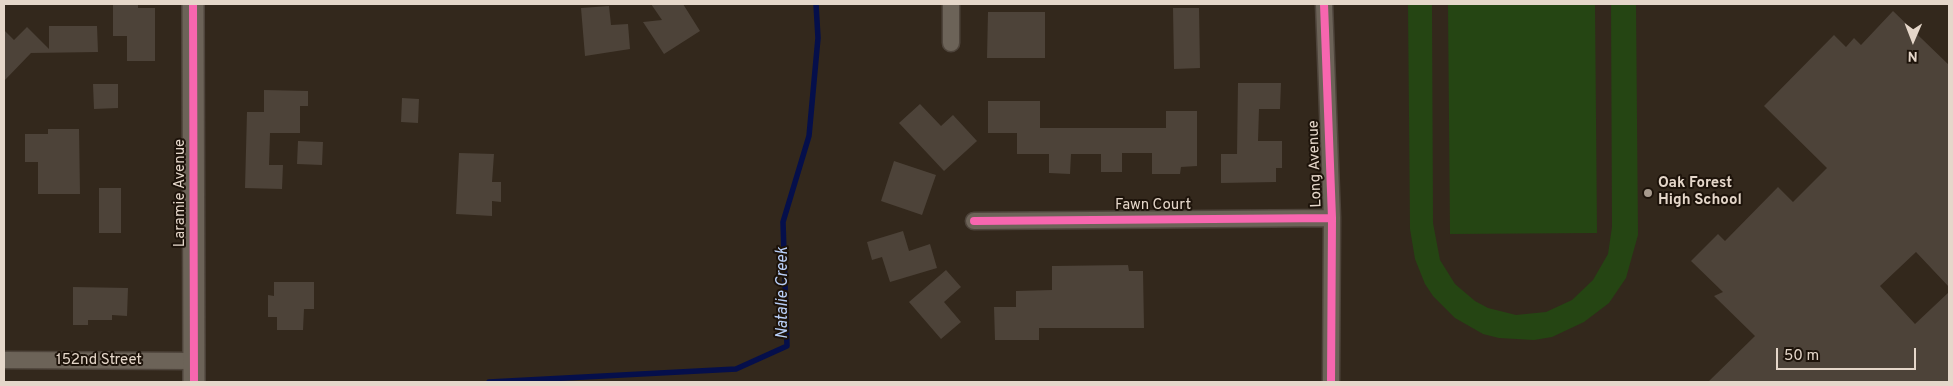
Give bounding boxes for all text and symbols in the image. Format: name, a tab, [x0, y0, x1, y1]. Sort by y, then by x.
north arrow	[1888, 15, 1938, 65]
text: N	[1908, 47, 1918, 64]
street label: Long Avenue	[1305, 120, 1327, 208]
street label: Laramie Avenue	[172, 139, 190, 247]
place label: Oak Forest High School	[1658, 175, 1742, 210]
marker: Oak Forest High School	[1642, 187, 1654, 199]
street label: Fawn Court	[1115, 197, 1191, 215]
water label: Natalie Creek	[774, 247, 794, 339]
scale bar	[1778, 338, 1918, 370]
text: 50 m	[1784, 347, 1819, 366]
street label: 152nd Street	[56, 352, 142, 370]

